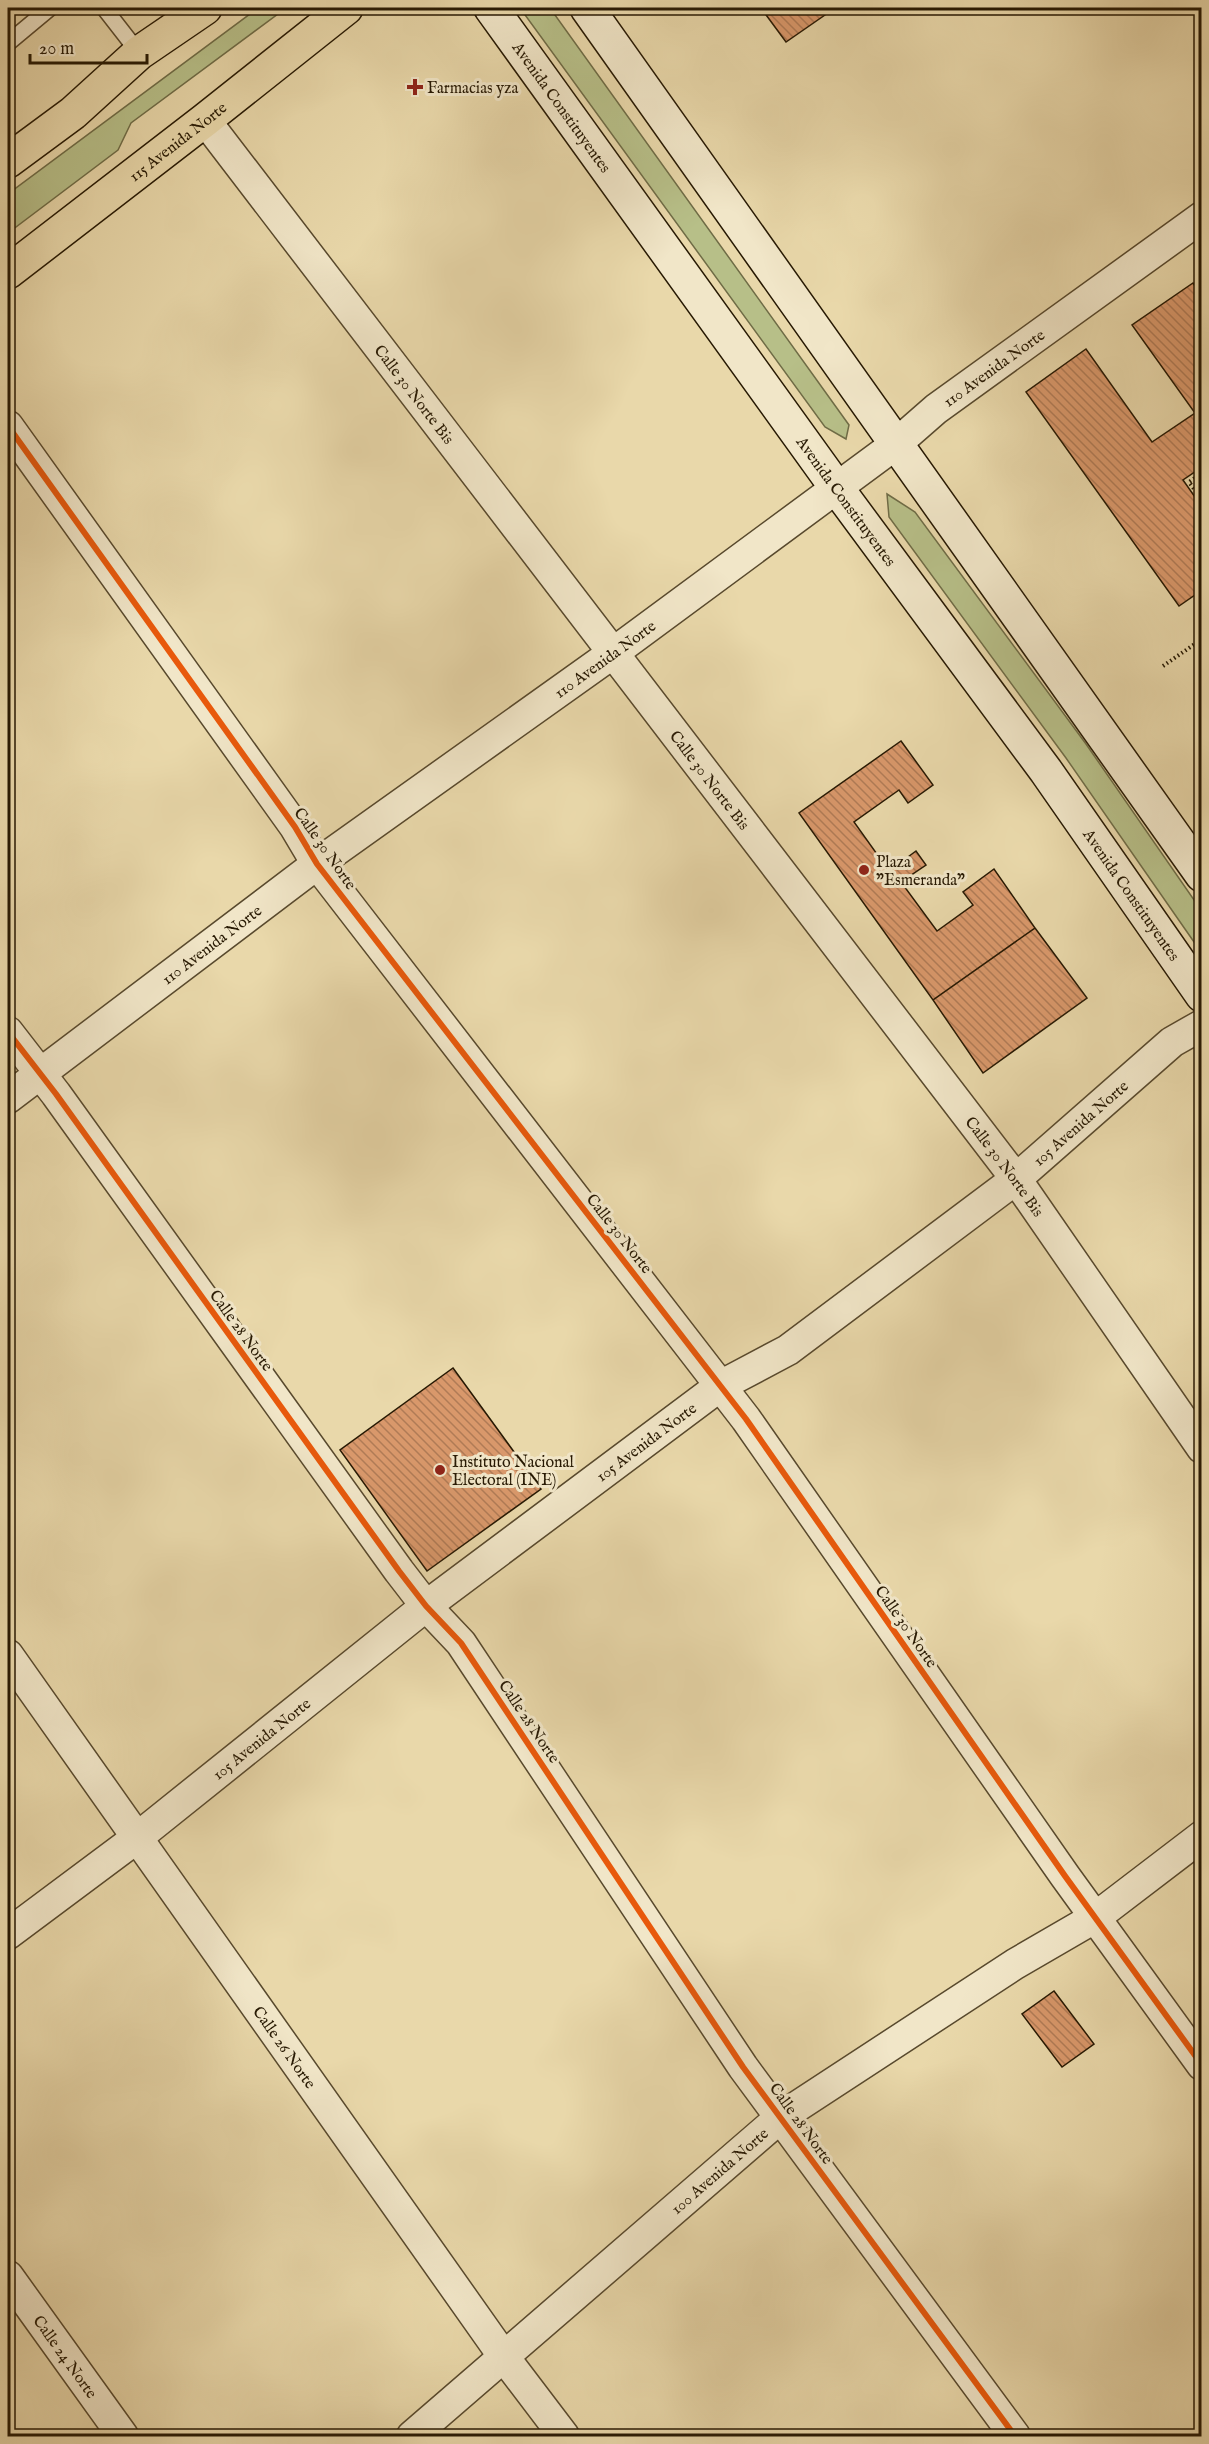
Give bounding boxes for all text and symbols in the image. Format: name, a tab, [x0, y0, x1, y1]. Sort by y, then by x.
scale bar	[30, 27, 147, 65]
text: 20 m	[39, 38, 74, 61]
street label: Avenida Constituyentes	[506, 38, 615, 178]
place label: Farmacias yza	[427, 79, 518, 99]
marker: Farmacias yza	[408, 80, 422, 94]
street label: 115 Avenida Norte	[126, 99, 232, 187]
street label: 110 Avenida Norte	[940, 326, 1049, 412]
street label: Calle 30 Norte Bis	[369, 341, 458, 449]
street label: Avenida Constituyentes	[790, 432, 900, 571]
street label: 110 Avenida Norte	[551, 617, 660, 704]
street label: Calle 30 Norte Bis	[664, 727, 753, 835]
street label: Calle 30 Norte	[289, 804, 360, 894]
street label: Avenida Constituyentes	[1077, 825, 1183, 966]
place label: Plaza "Esmeranda"	[876, 853, 965, 891]
marker: Plaza "Esmeranda"	[857, 863, 871, 877]
street label: 110 Avenida Norte	[158, 901, 267, 990]
street label: 105 Avenida Norte	[1030, 1077, 1133, 1171]
street label: Calle 30 Norte Bis	[960, 1113, 1047, 1222]
street label: Calle 30 Norte	[581, 1190, 656, 1278]
street label: Calle 28 Norte	[204, 1287, 277, 1376]
street label: 105 Avenida Norte	[593, 1399, 701, 1487]
place label: Instituto Nacional Electoral (INE)	[452, 1453, 574, 1491]
marker: Instituto Nacional Electoral (INE)	[433, 1463, 447, 1477]
street label: Calle 30 Norte	[870, 1582, 941, 1672]
street label: Calle 28 Norte	[493, 1677, 563, 1767]
street label: 105 Avenida Norte	[209, 1694, 316, 1785]
street label: Calle 26 Norte	[247, 2003, 319, 2093]
street label: Calle 28 Norte	[764, 2080, 837, 2169]
street label: 100 Avenida Norte	[668, 2124, 773, 2220]
street label: Calle 24 Norte	[28, 2312, 101, 2403]

